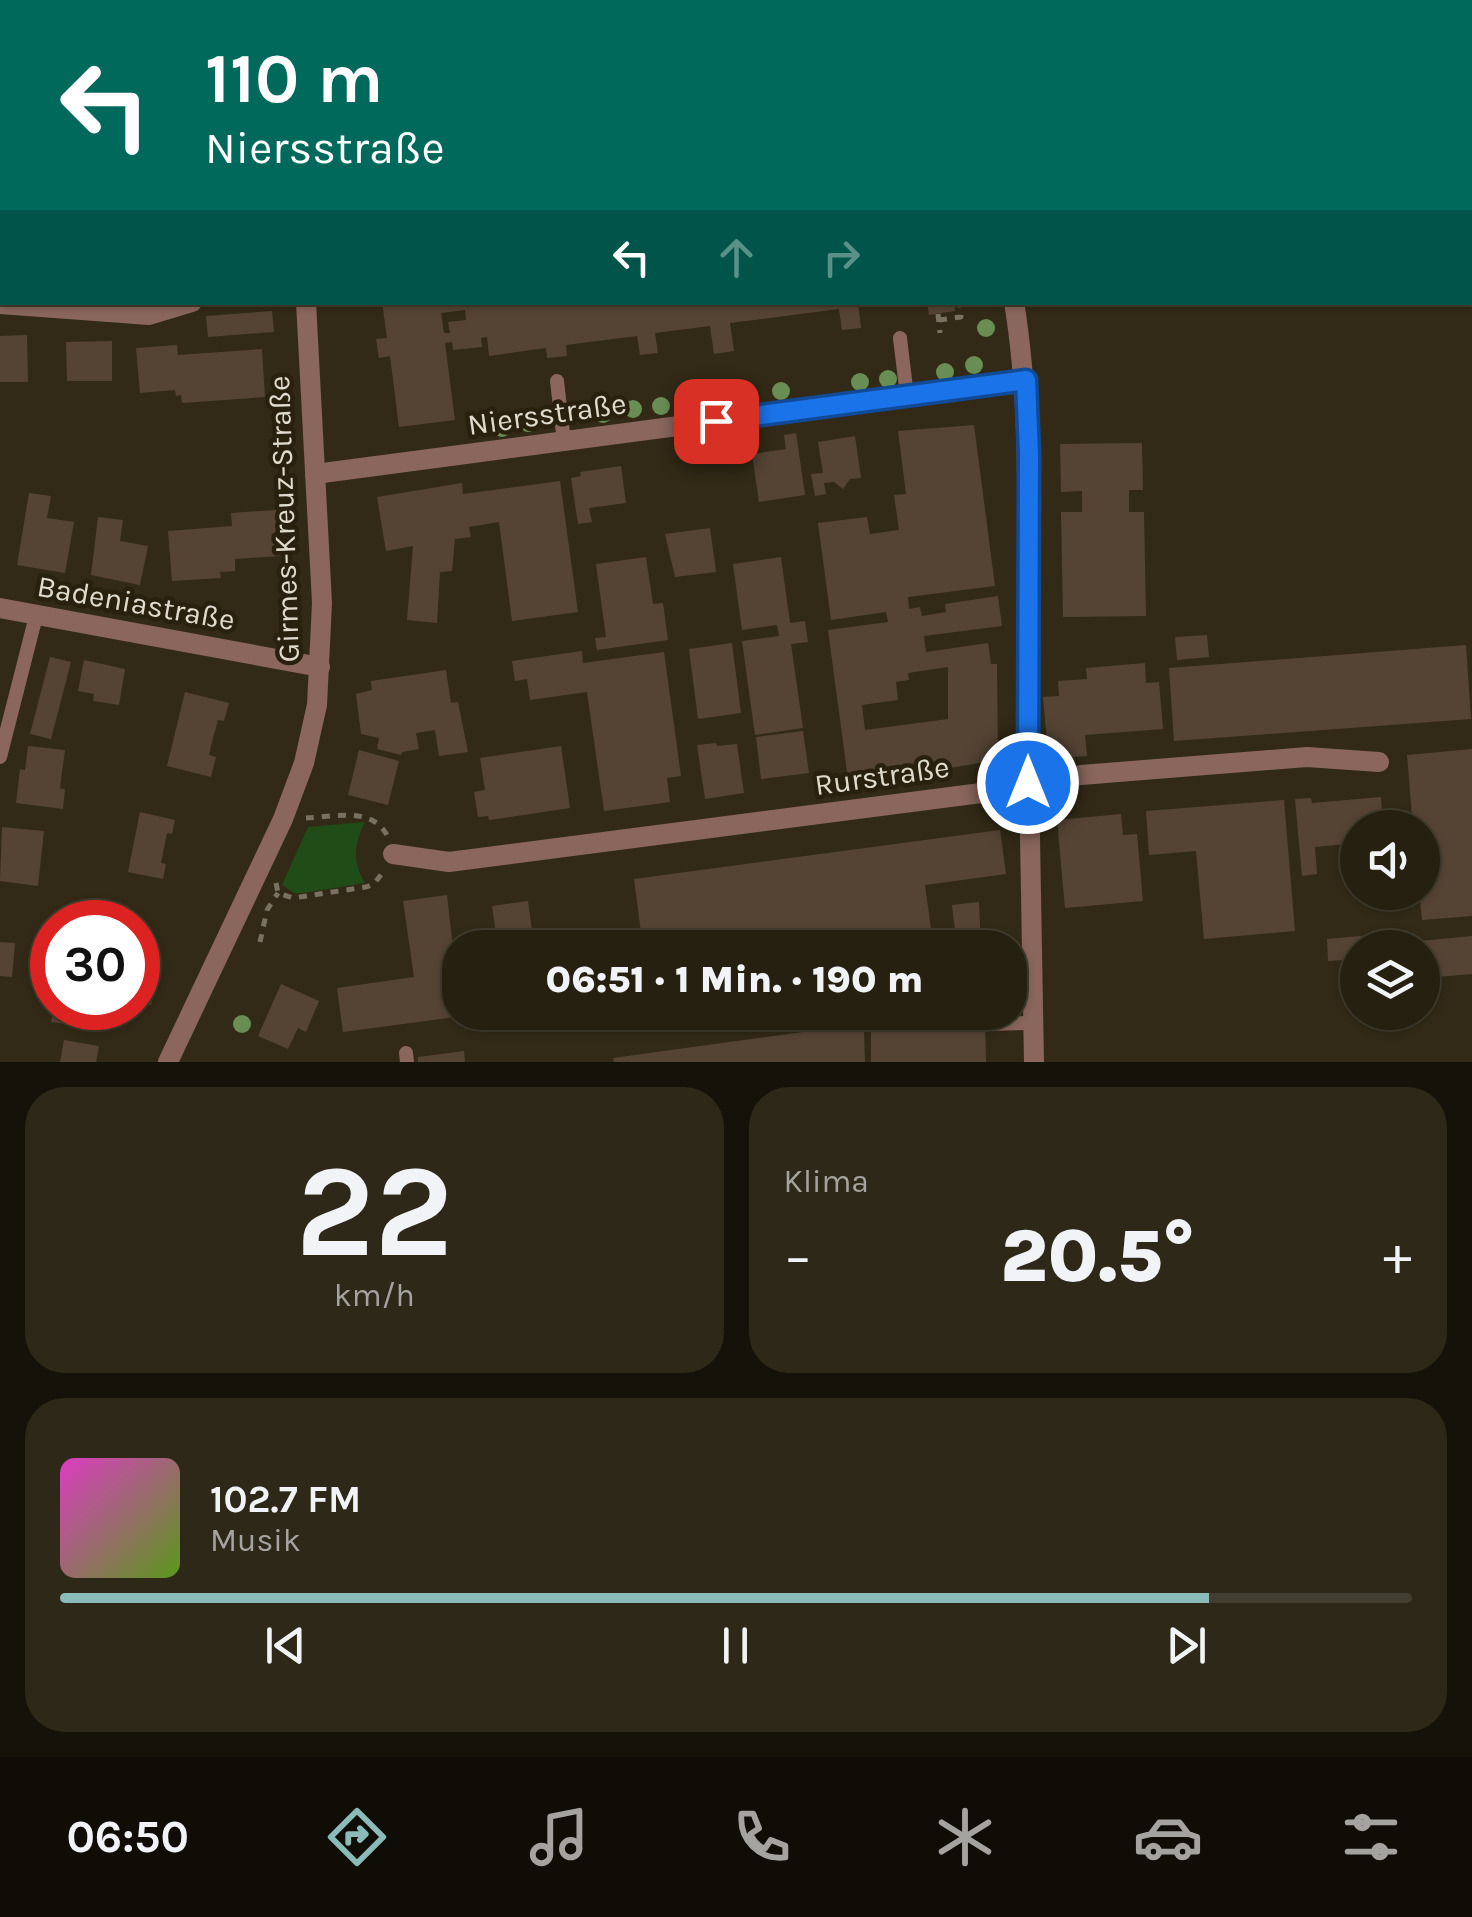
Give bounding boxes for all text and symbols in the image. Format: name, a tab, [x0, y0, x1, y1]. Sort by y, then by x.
text: 110 m	[205, 38, 383, 120]
icon: left	[40, 40, 170, 170]
text: Niersstraße	[205, 122, 445, 174]
icon: left	[604, 230, 659, 285]
icon: ahead	[709, 230, 764, 285]
icon: right	[814, 230, 869, 285]
street label: Girmes-Kreuz-Straße	[261, 375, 307, 663]
pin	[674, 379, 759, 464]
street label: Niersstraße	[465, 385, 629, 443]
icon: arrive	[689, 394, 744, 449]
street label: Badeniastraße	[34, 568, 238, 638]
position arrow	[976, 731, 1080, 835]
street label: Rurstraße	[812, 749, 952, 803]
map controls	[1340, 810, 1440, 1030]
button: sound	[1340, 810, 1440, 910]
speed limit sign: 30	[30, 900, 160, 1030]
button: layers	[1340, 930, 1440, 1030]
text: 06:51 · 1 Min. · 190 m	[546, 957, 923, 1002]
text: 22	[296, 1136, 453, 1288]
text: Klima	[784, 1163, 869, 1200]
text: 20.5°	[1000, 1212, 1195, 1300]
text: −	[784, 1224, 812, 1288]
text: +	[1383, 1224, 1412, 1288]
text: km/h	[334, 1277, 415, 1314]
text: 102.7 FM	[210, 1477, 361, 1522]
text: Musik	[210, 1522, 301, 1559]
icon: previous	[258, 1618, 313, 1673]
icon: pause	[708, 1618, 763, 1673]
icon: next	[1159, 1618, 1214, 1673]
icon: directions	[322, 1802, 392, 1872]
icon: music	[524, 1802, 594, 1872]
icon: phone	[727, 1802, 797, 1872]
icon: climate	[930, 1802, 1000, 1872]
icon: car	[1133, 1802, 1203, 1872]
icon: filters	[1336, 1802, 1406, 1872]
text: 06:50	[66, 1811, 189, 1863]

